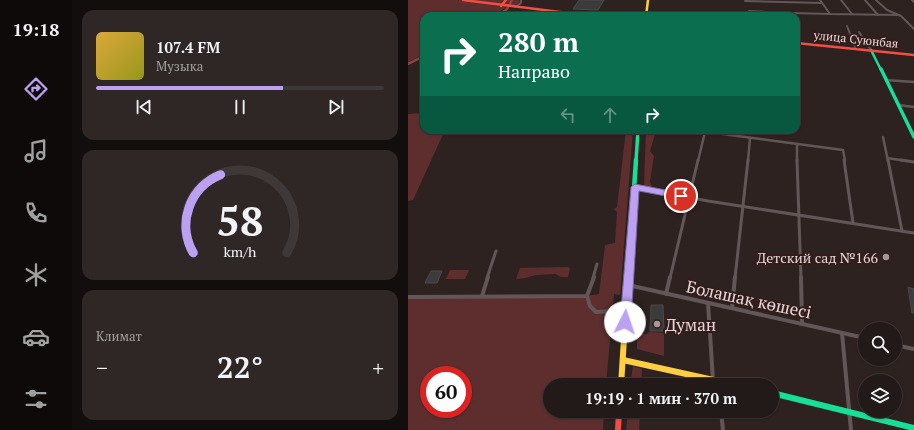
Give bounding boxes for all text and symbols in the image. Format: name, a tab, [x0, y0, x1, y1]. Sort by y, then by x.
text: 19:18	[13, 17, 59, 41]
text: 280 m	[498, 23, 579, 60]
street label: улица Суюнбая	[812, 27, 899, 51]
icon: right	[432, 28, 484, 80]
text: 107.4 FM	[156, 37, 220, 57]
text: Музыка	[156, 57, 203, 75]
text: Направо	[498, 59, 570, 83]
icon: directions	[22, 75, 50, 103]
icon: previous	[133, 96, 155, 118]
icon: pause	[229, 96, 251, 118]
icon: next	[325, 96, 347, 118]
icon: left	[557, 104, 579, 126]
icon: ahead	[599, 104, 621, 126]
icon: right	[641, 104, 663, 126]
icon: music	[22, 137, 50, 165]
pin	[664, 179, 698, 213]
icon: arrive	[670, 185, 692, 207]
text: 58	[216, 193, 264, 248]
icon: phone	[22, 199, 50, 227]
text: km/h	[224, 242, 257, 261]
place label: Детский сад №166	[757, 248, 879, 267]
marker: Детский сад №166	[881, 252, 891, 262]
icon: climate	[22, 261, 50, 289]
street label: Болашақ көшесі	[684, 275, 814, 323]
position arrow	[604, 301, 646, 343]
place label: Думан	[665, 313, 716, 336]
marker: Думан	[652, 319, 662, 329]
map controls	[858, 322, 902, 418]
button: search	[858, 322, 902, 366]
icon: car	[22, 323, 50, 351]
text: Климат	[96, 327, 142, 345]
text: 22°	[217, 347, 263, 387]
text: −	[96, 353, 108, 382]
text: +	[372, 353, 384, 382]
speed limit sign: 60	[420, 366, 472, 418]
button: layers	[858, 374, 902, 418]
icon: filters	[22, 385, 50, 413]
text: 19:19 · 1 мин · 370 m	[585, 388, 737, 408]

